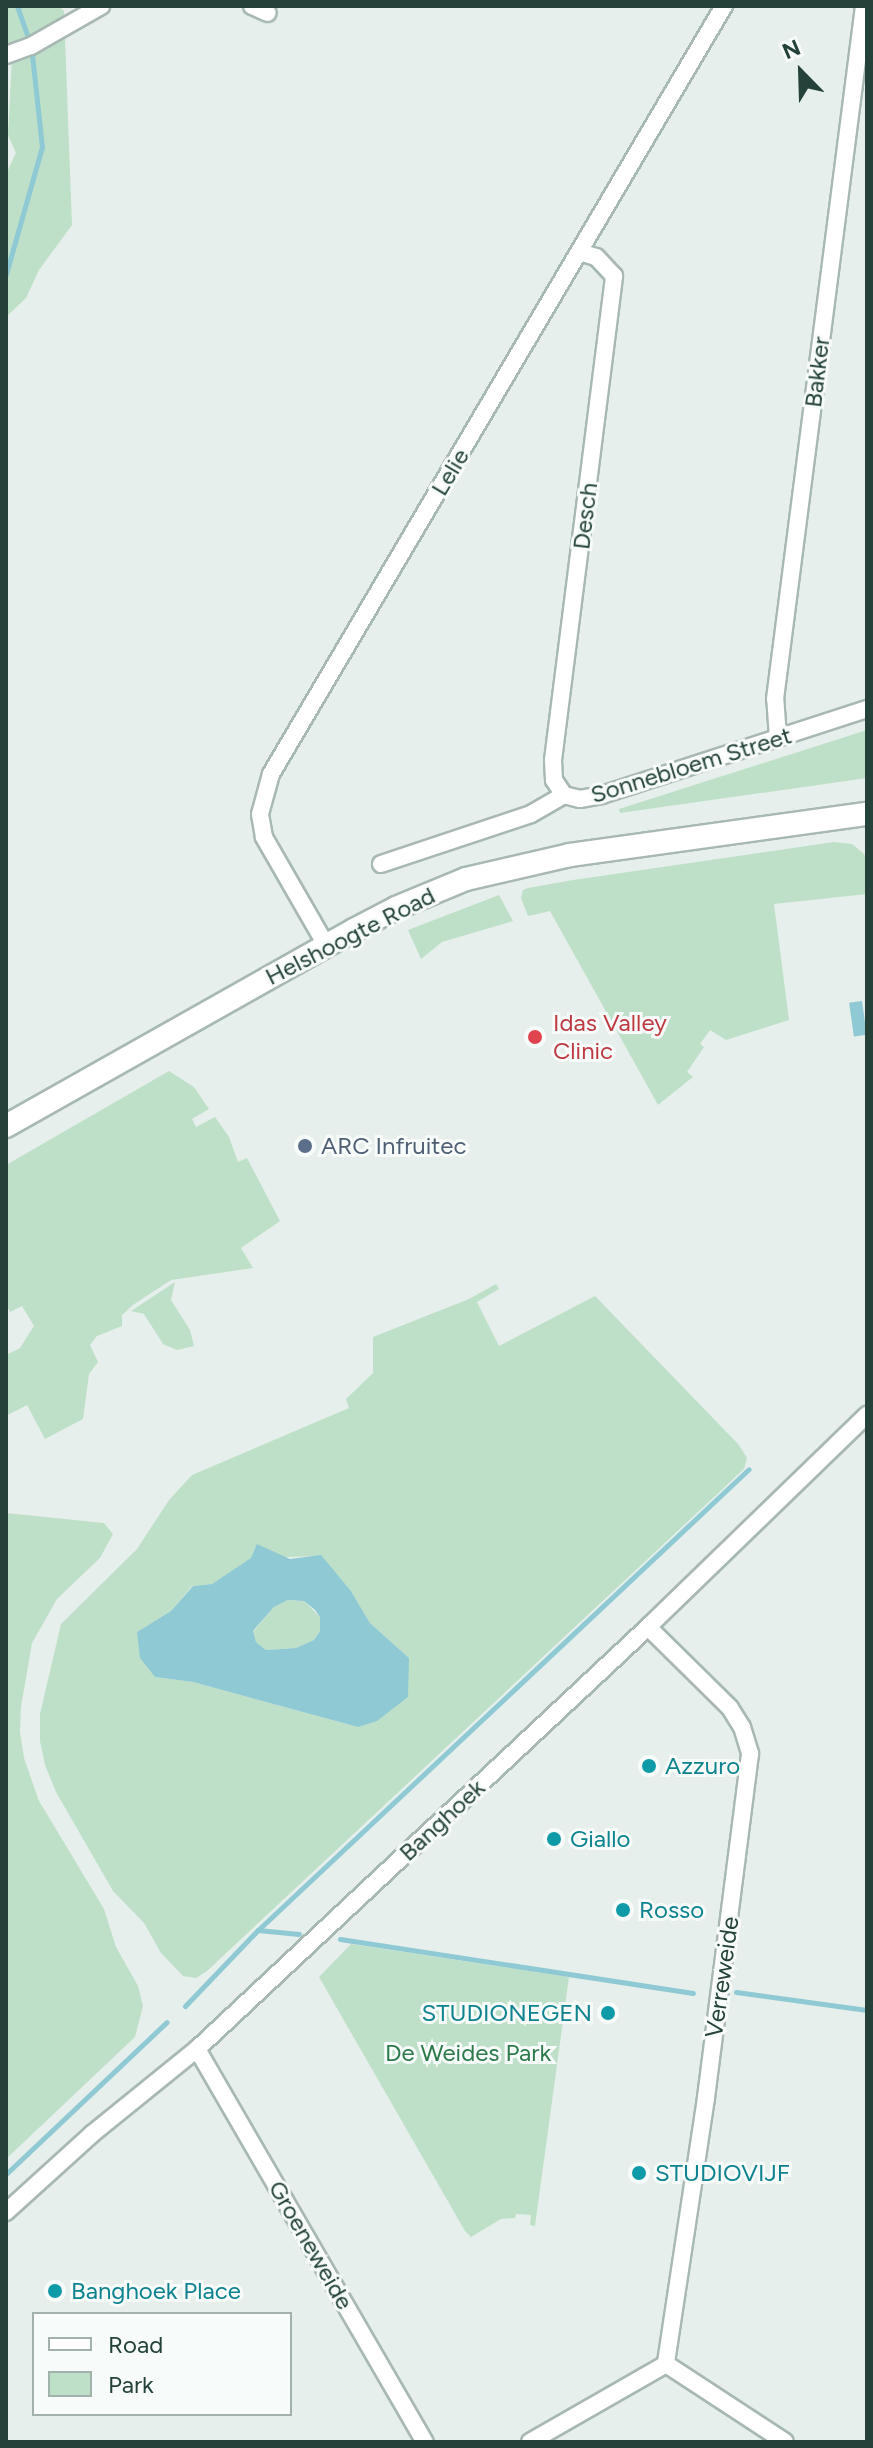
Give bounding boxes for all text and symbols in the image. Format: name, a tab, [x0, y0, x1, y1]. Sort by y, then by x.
north arrow	[761, 32, 841, 112]
text: N	[778, 34, 805, 65]
street label: Bakker	[798, 335, 836, 409]
street label: Lelie	[425, 443, 475, 501]
street label: Desch	[567, 481, 603, 551]
street label: Sonnebloem Street	[587, 721, 795, 809]
street label: Helshoogte Road	[261, 881, 439, 991]
place label: Idas Valley Clinic	[553, 1009, 667, 1065]
marker: Idas Valley Clinic	[524, 1026, 546, 1048]
place label: ARC Infruitec	[321, 1132, 466, 1160]
marker: ARC Infruitec	[296, 1137, 314, 1155]
place label: Azzuro	[665, 1752, 740, 1780]
marker: Azzuro	[640, 1757, 658, 1775]
street label: Banghoek	[393, 1773, 491, 1867]
place label: Giallo	[570, 1825, 631, 1853]
marker: Giallo	[545, 1830, 563, 1848]
place label: Rosso	[639, 1896, 704, 1924]
marker: Rosso	[614, 1901, 632, 1919]
street label: Verreweide	[699, 1915, 745, 2039]
place label: STUDIONEGEN	[422, 1999, 592, 2027]
marker: STUDIONEGEN	[599, 2004, 617, 2022]
park label: De Weides Park	[385, 2039, 551, 2067]
place label: STUDIOVIJF	[655, 2159, 790, 2187]
marker: STUDIOVIJF	[630, 2164, 648, 2182]
street label: Groeneweide	[263, 2175, 359, 2315]
place label: Banghoek Place	[71, 2277, 241, 2305]
marker: Banghoek Place	[46, 2282, 64, 2300]
legend	[32, 2312, 292, 2416]
text: Road	[108, 2330, 163, 2359]
text: Park	[108, 2370, 154, 2399]

